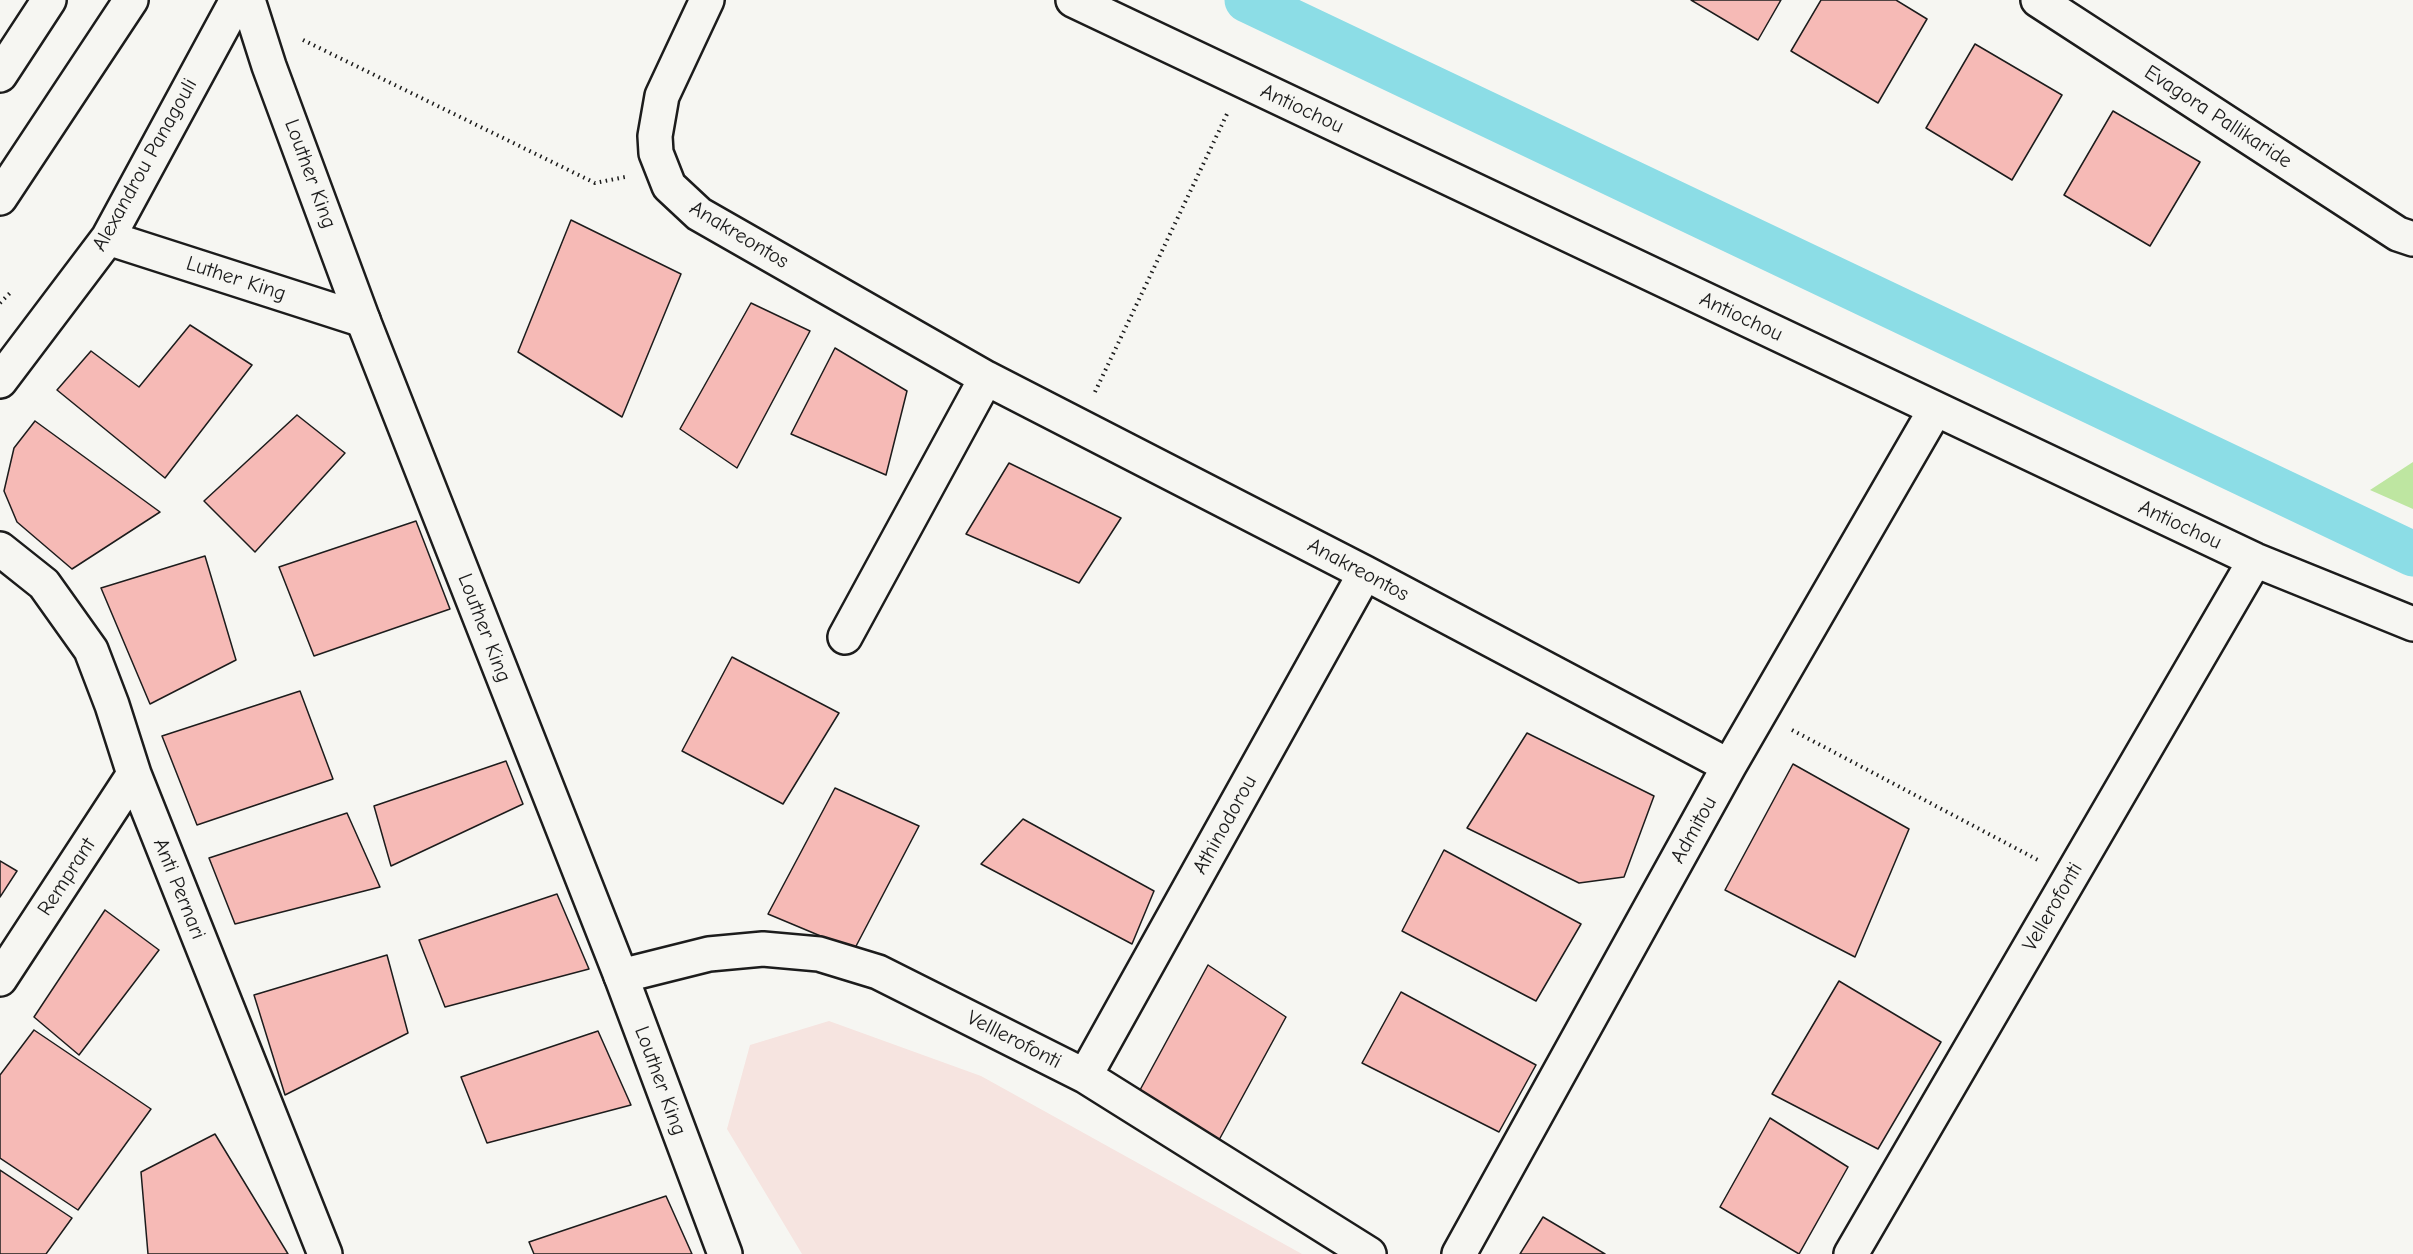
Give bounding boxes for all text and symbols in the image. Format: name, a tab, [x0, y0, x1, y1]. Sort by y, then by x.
street label: Evagora Pallikaride	[2139, 60, 2297, 174]
street label: Alexandrou Panagouli	[87, 74, 203, 256]
street label: Antiochou	[1256, 79, 1348, 139]
street label: Louther King	[279, 116, 341, 232]
street label: Anakreontos	[685, 196, 793, 274]
street label: Luther King	[183, 251, 289, 307]
street label: Antiochou	[1695, 287, 1787, 347]
street label: Antiochou	[2134, 495, 2226, 555]
street label: Anakreontos	[1303, 533, 1413, 607]
street label: Louther King	[452, 570, 516, 686]
street label: Athinodorou	[1188, 771, 1262, 879]
street label: Admitou	[1665, 792, 1723, 868]
street label: Remprant	[33, 833, 101, 921]
street label: Anti Pernari	[147, 835, 211, 943]
street label: Vellerofonti	[2018, 858, 2088, 956]
street label: Velllerofonti	[962, 1005, 1066, 1075]
street label: Louther King	[629, 1023, 691, 1139]

